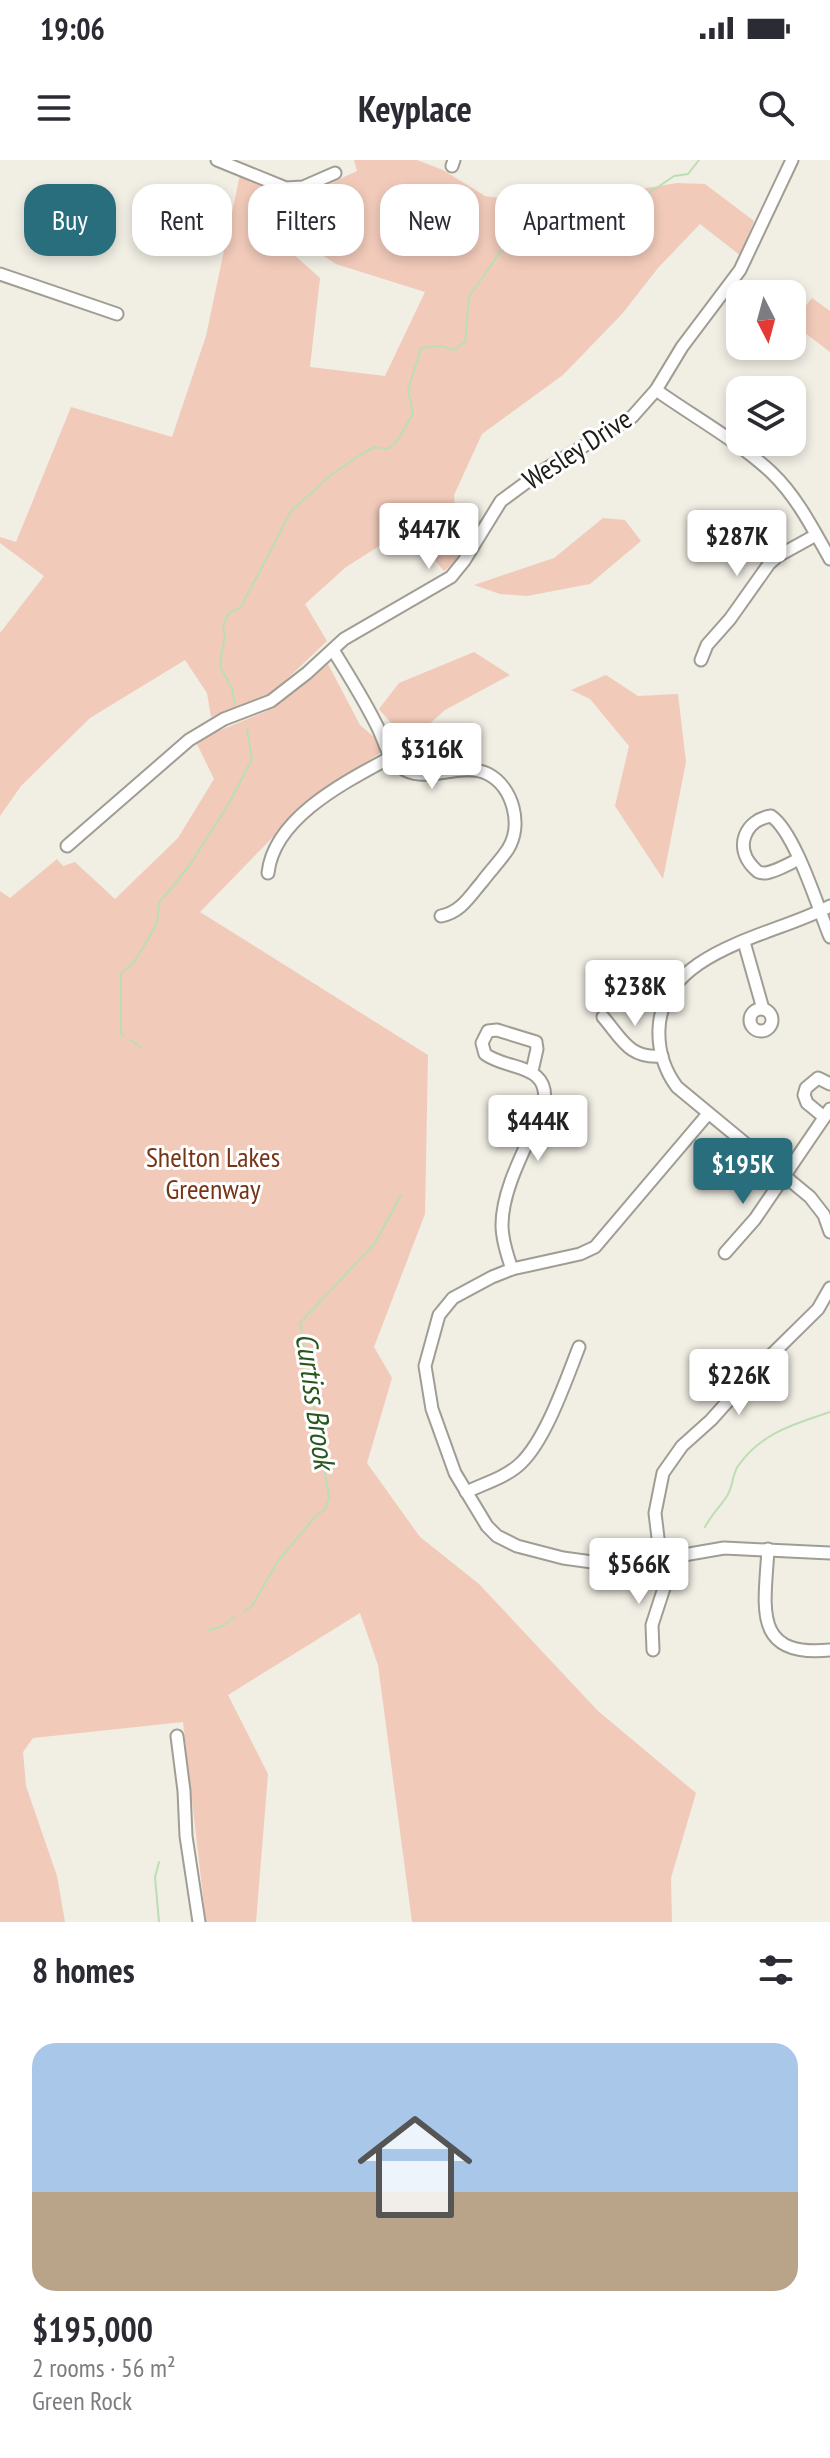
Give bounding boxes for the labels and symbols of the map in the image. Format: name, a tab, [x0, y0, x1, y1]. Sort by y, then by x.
north arrow	[726, 280, 806, 360]
street label: Wesley Drive	[515, 400, 638, 498]
pin: $447K	[373, 503, 485, 571]
pin: $287K	[681, 510, 793, 578]
pin: $316K	[376, 723, 488, 791]
pin: $238K	[579, 960, 691, 1028]
pin: $444K	[482, 1095, 594, 1163]
park label: Shelton Lakes Greenway	[146, 1138, 280, 1207]
pin: $195K	[687, 1138, 799, 1206]
water label: Curtiss Brook	[288, 1330, 346, 1474]
pin: $226K	[683, 1349, 795, 1417]
pin: $566K	[583, 1538, 695, 1606]

